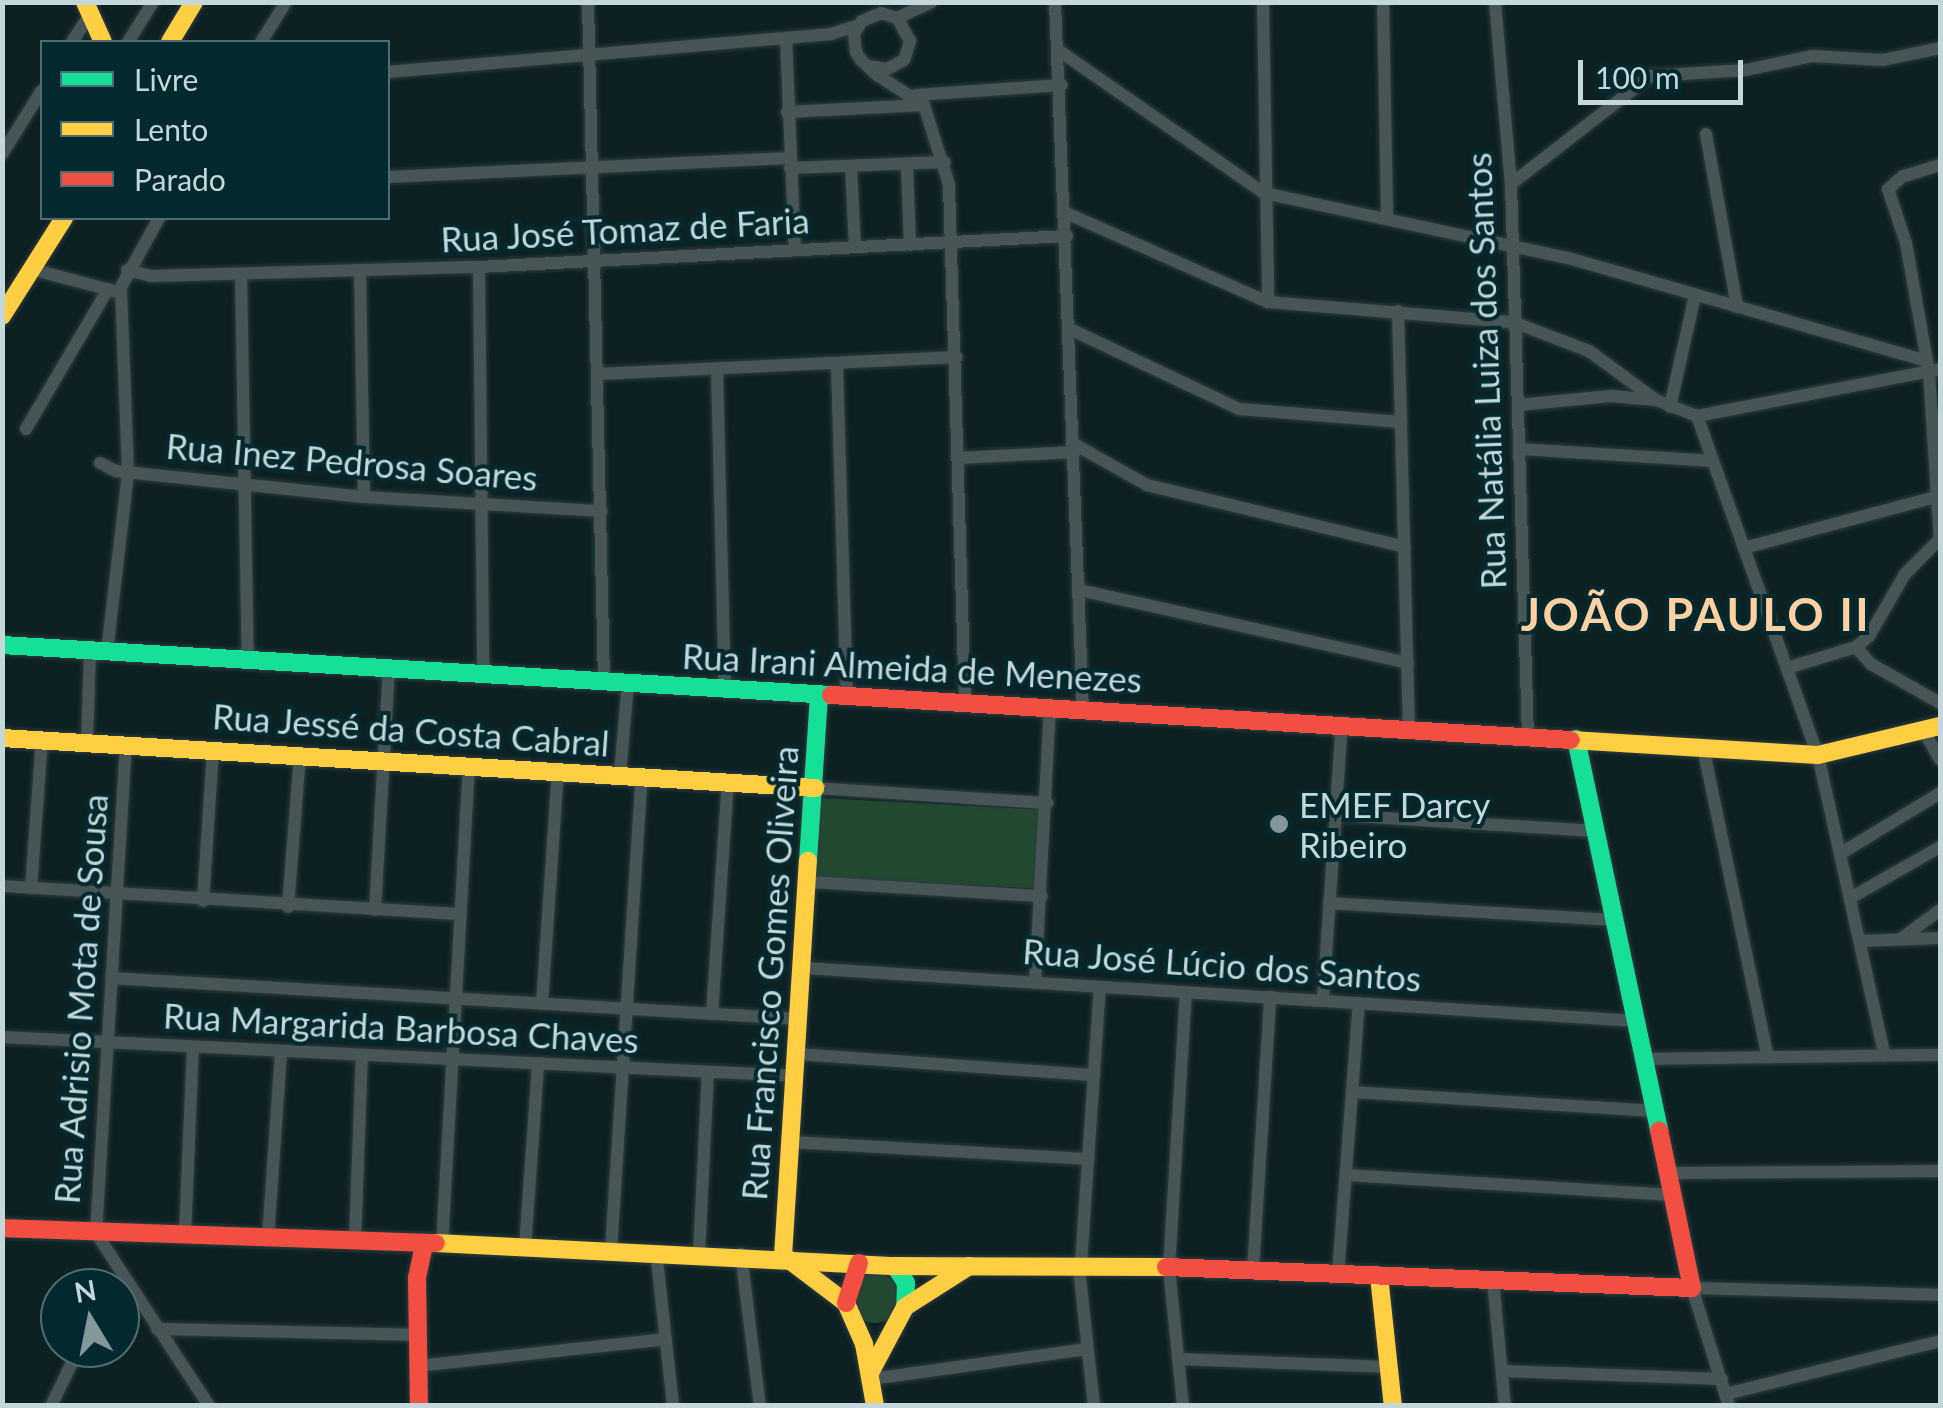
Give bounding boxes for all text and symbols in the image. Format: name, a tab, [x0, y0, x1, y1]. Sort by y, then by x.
legend	[40, 40, 390, 220]
scale bar	[1583, 40, 1748, 102]
text: 100 m	[1595, 59, 1680, 95]
text: Livre	[134, 61, 198, 97]
text: Lento	[134, 111, 208, 147]
street label: Rua Natália Luiza dos Santos	[1456, 152, 1514, 590]
text: Parado	[134, 161, 226, 197]
street label: Rua José Tomaz de Faria	[439, 198, 811, 260]
street label: Rua Inez Pedrosa Soares	[165, 424, 539, 498]
district label: JOÃO PAULO II	[1521, 588, 1871, 642]
street label: Rua Irani Almeida de Menezes	[680, 634, 1144, 700]
street label: Rua Jessé da Costa Cabral	[211, 694, 611, 764]
street label: Rua Francisco Gomes Oliveira	[732, 744, 806, 1202]
place label: EMEF Darcy Ribeiro	[1299, 783, 1491, 865]
street label: Rua Adrisio Mota de Sousa	[45, 792, 115, 1206]
marker: EMEF Darcy Ribeiro	[1268, 813, 1290, 835]
street label: Rua José Lúcio dos Santos	[1021, 929, 1423, 999]
street label: Rua Margarida Barbosa Chaves	[162, 994, 640, 1060]
north arrow	[40, 1268, 140, 1368]
text: N	[72, 1272, 99, 1309]

